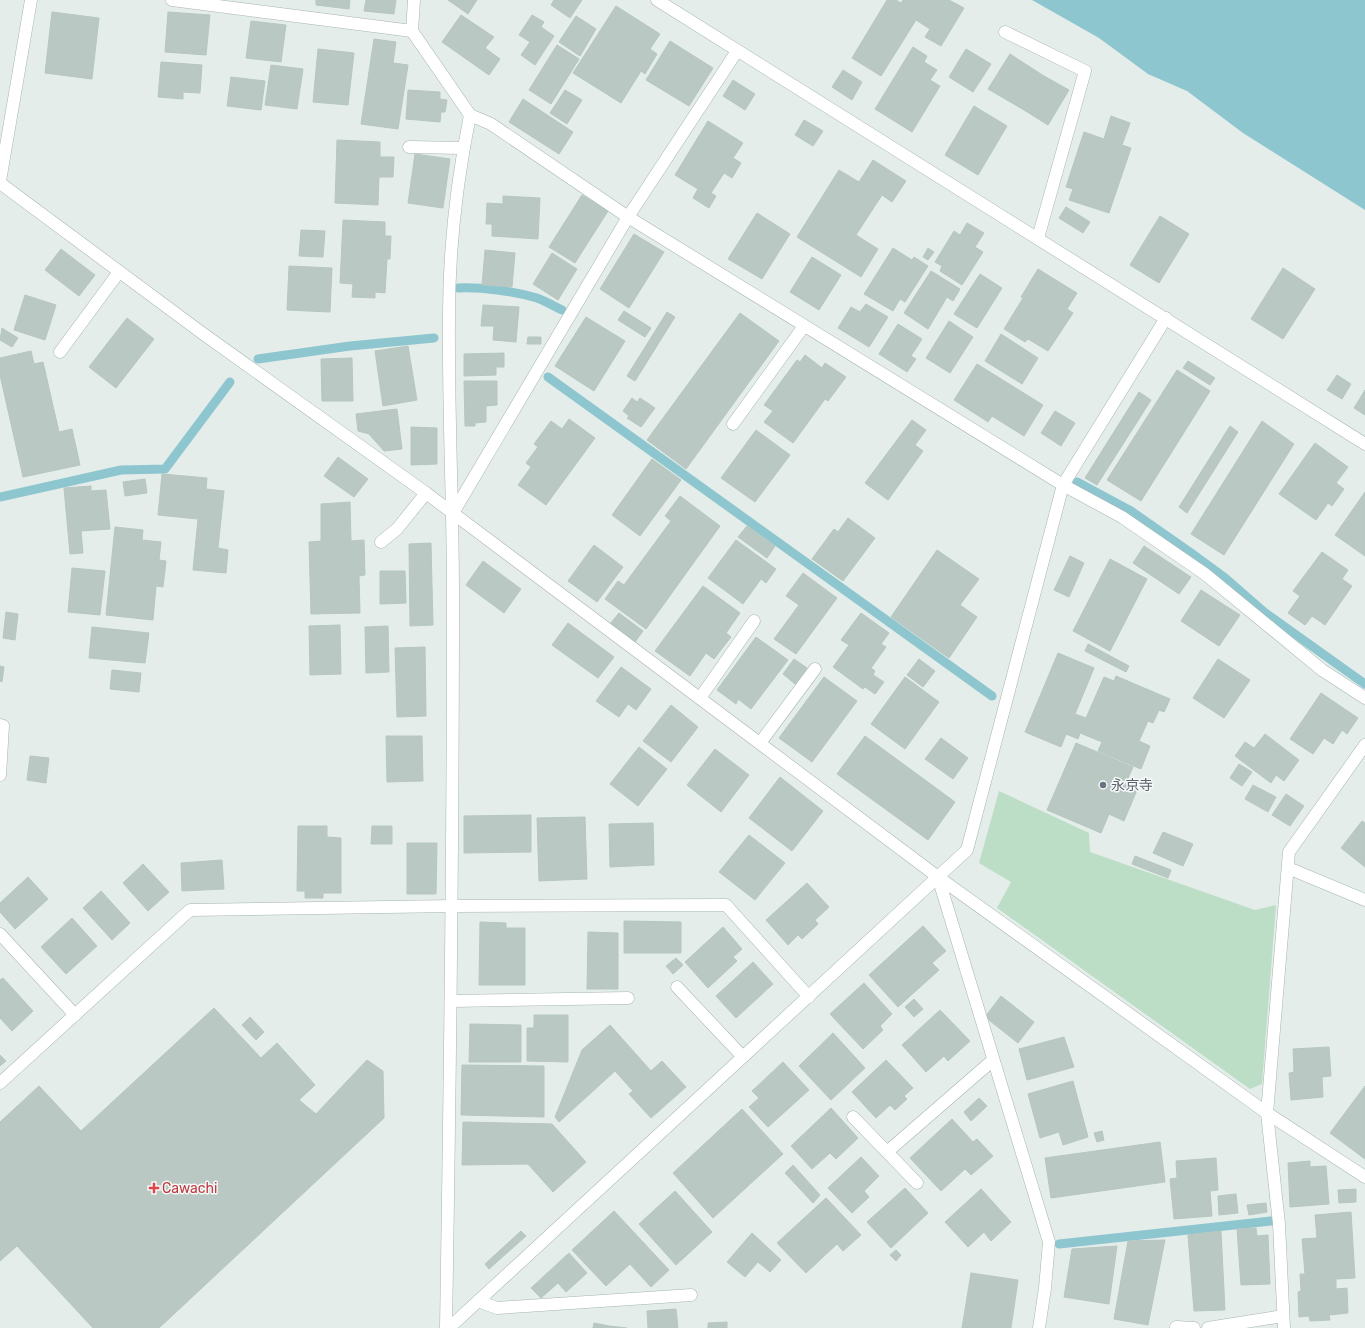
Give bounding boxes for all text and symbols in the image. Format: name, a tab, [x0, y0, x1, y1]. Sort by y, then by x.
place label: 永京寺	[1111, 777, 1153, 794]
marker: 永京寺	[1098, 780, 1108, 790]
place label: Cawachi	[162, 1180, 217, 1197]
marker: Cawachi	[149, 1183, 159, 1193]

